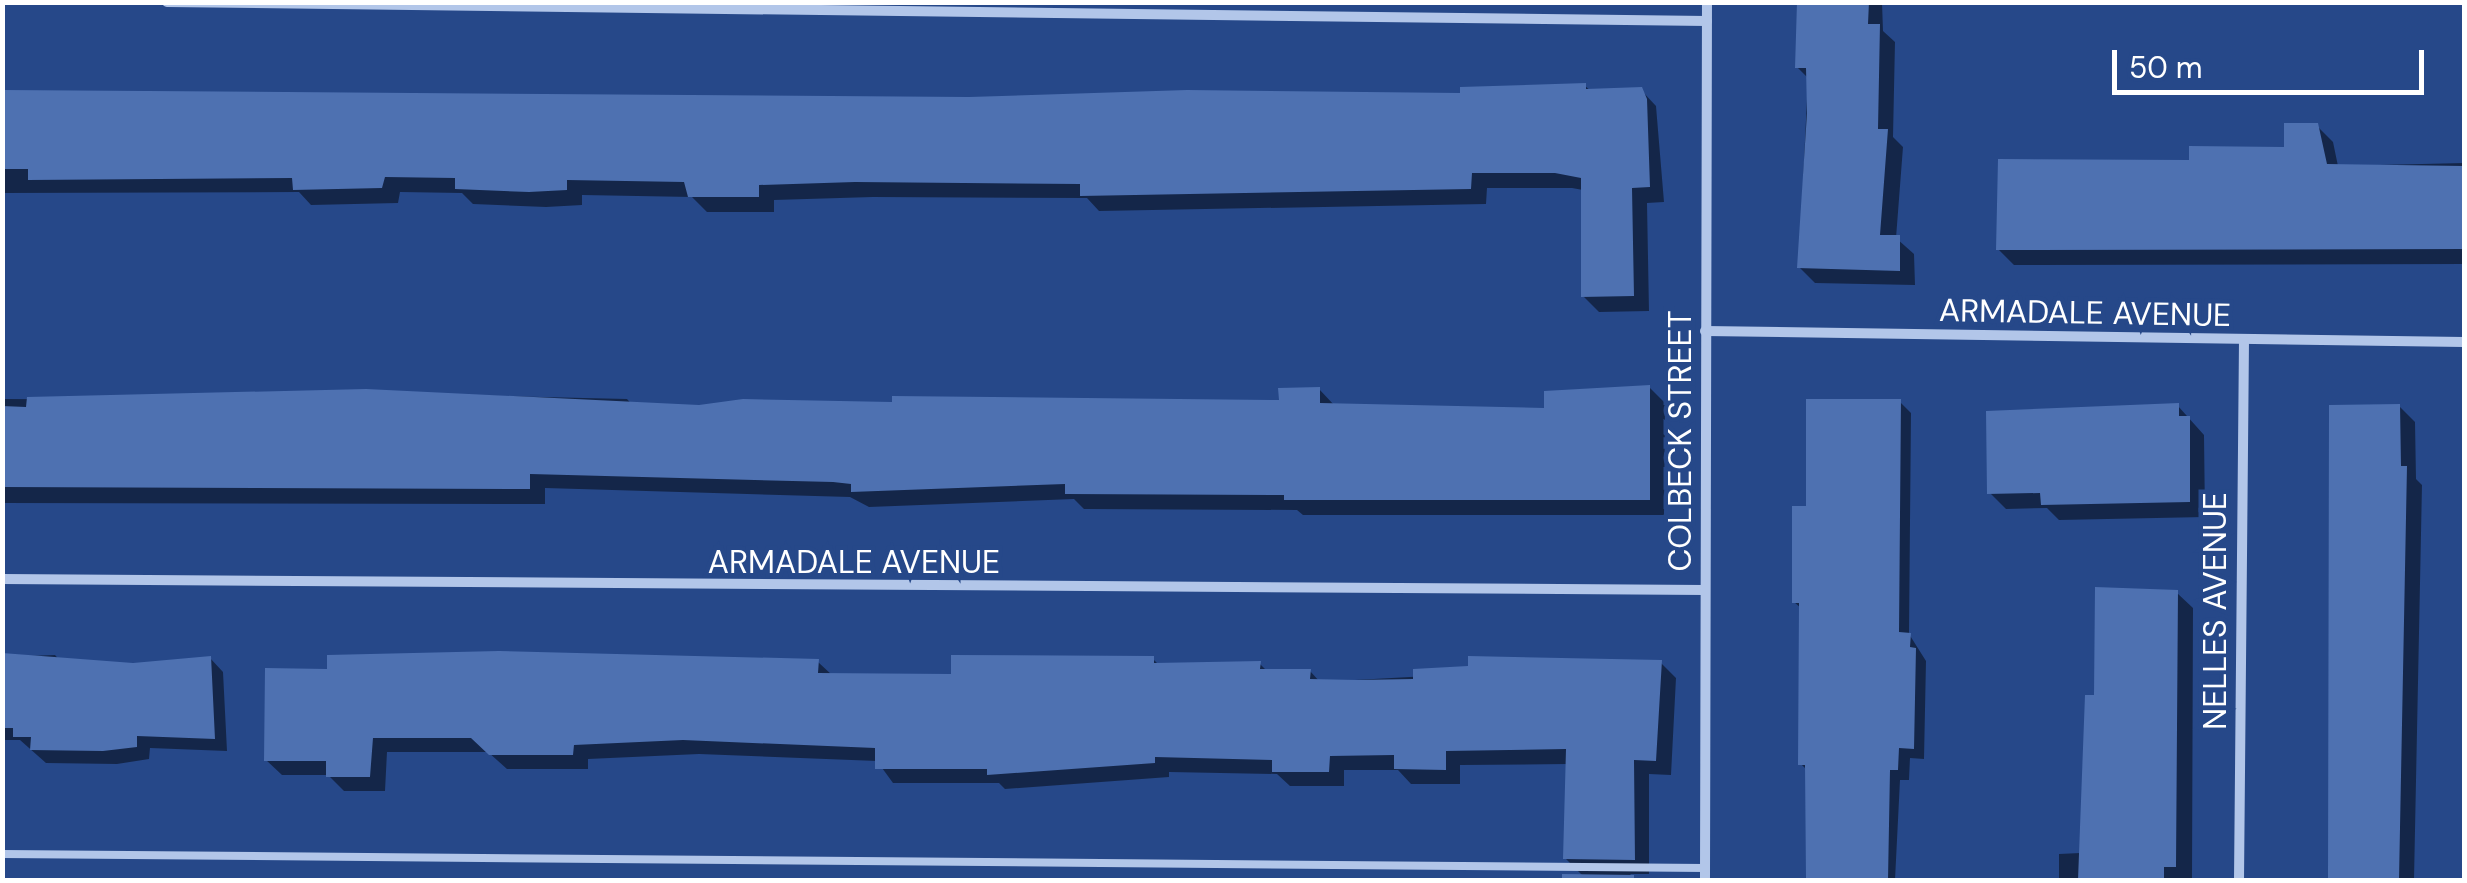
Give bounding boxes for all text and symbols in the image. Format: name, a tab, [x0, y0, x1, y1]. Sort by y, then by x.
scale bar	[2117, 30, 2430, 92]
text: 50 m	[2129, 48, 2203, 87]
street label: ARMADALE AVENUE	[1939, 291, 2231, 335]
street label: COLBECK STREET	[1661, 310, 1699, 572]
street label: NELLES AVENUE	[2196, 492, 2234, 730]
street label: ARMADALE AVENUE	[708, 543, 1000, 581]

